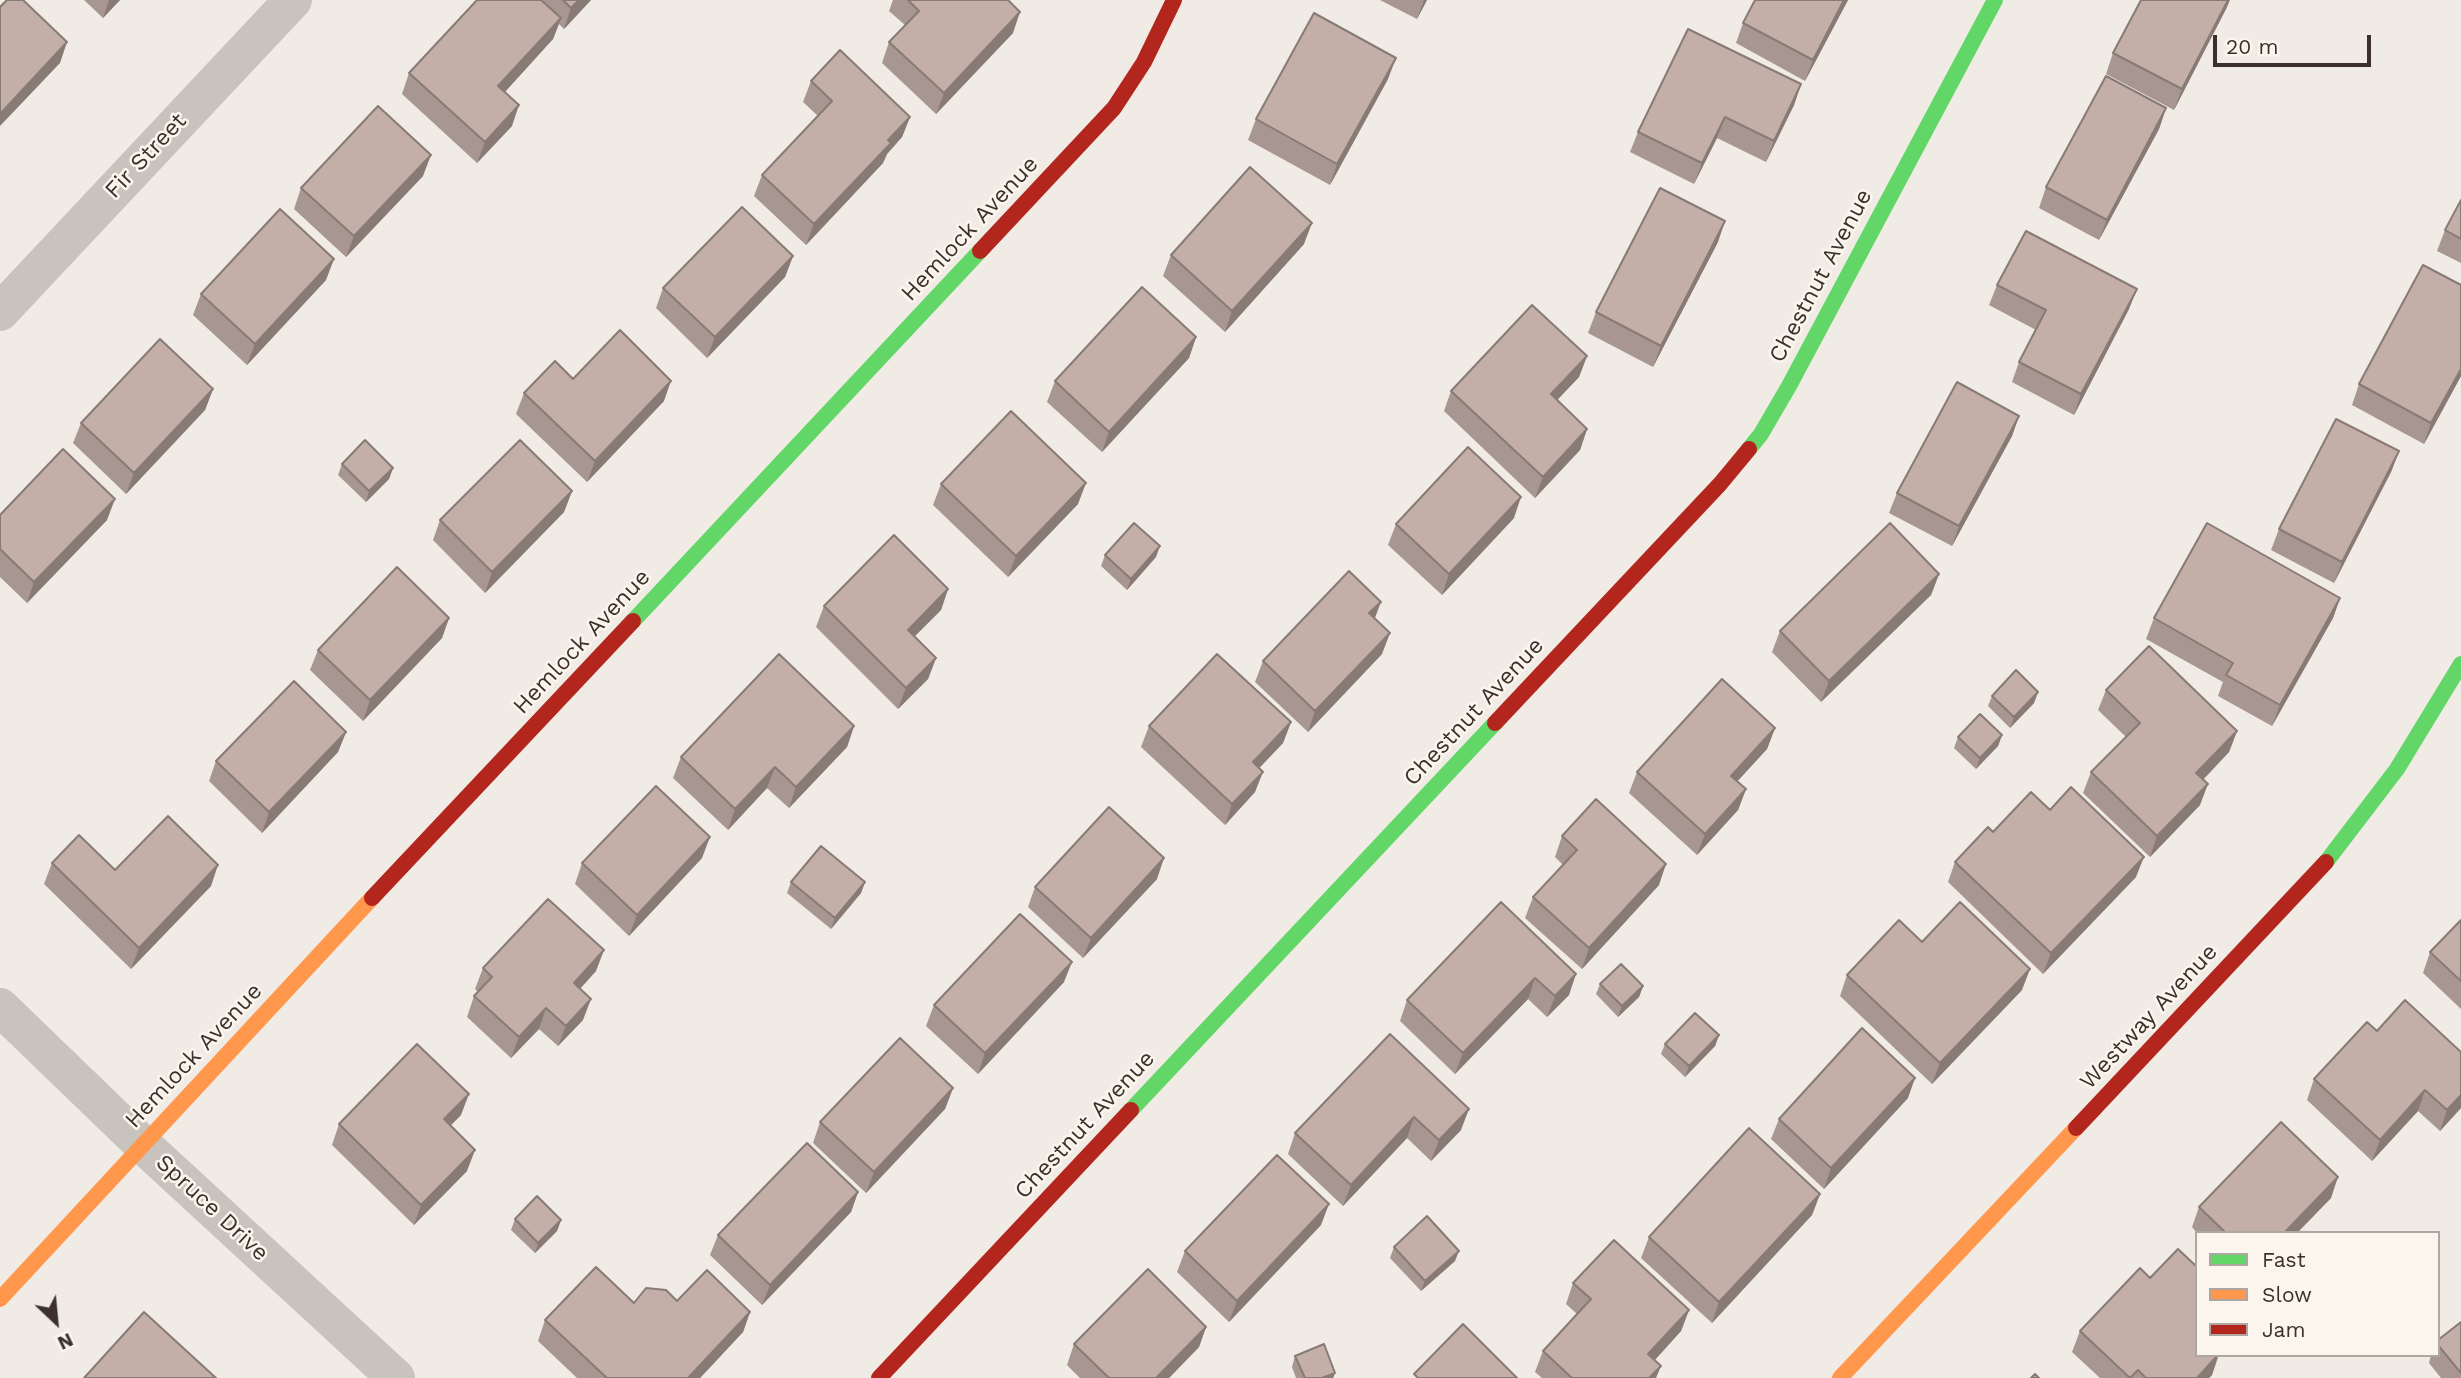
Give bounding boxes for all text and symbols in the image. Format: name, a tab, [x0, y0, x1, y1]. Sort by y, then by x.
scale bar	[2216, 21, 2374, 65]
text: 20 m	[2226, 34, 2278, 59]
street label: Fir Street	[100, 108, 192, 204]
street label: Hemlock Avenue	[896, 151, 1044, 307]
street label: Chestnut Avenue	[1764, 185, 1878, 367]
street label: Hemlock Avenue	[508, 564, 656, 720]
street label: Chestnut Avenue	[1398, 632, 1550, 792]
street label: Westway Avenue	[2075, 939, 2223, 1095]
street label: Hemlock Avenue	[120, 978, 268, 1134]
street label: Chestnut Avenue	[1009, 1045, 1161, 1205]
street label: Spruce Drive	[150, 1149, 274, 1267]
legend	[2195, 1231, 2440, 1357]
text: Fast	[2262, 1247, 2306, 1272]
text: Slow	[2262, 1282, 2312, 1307]
north arrow	[21, 1287, 91, 1357]
text: Jam	[2262, 1317, 2305, 1342]
text: N	[54, 1328, 77, 1355]

